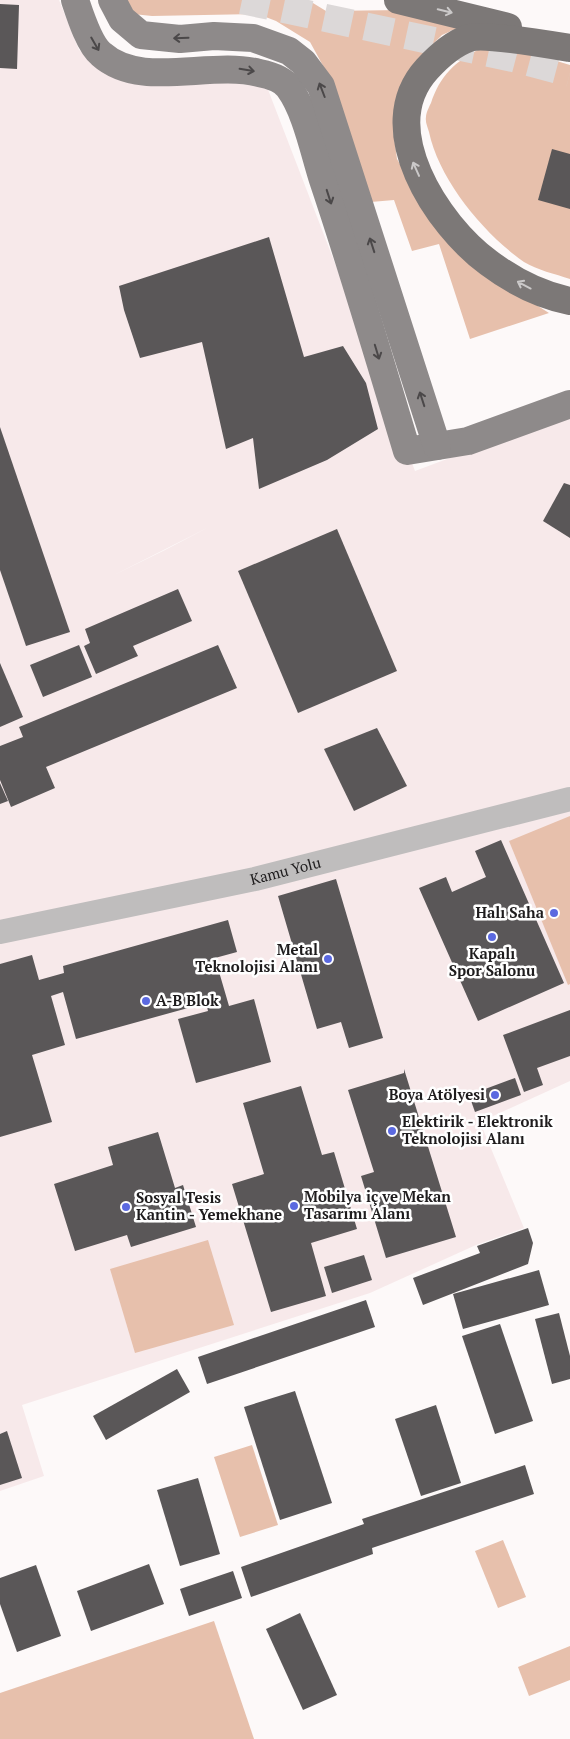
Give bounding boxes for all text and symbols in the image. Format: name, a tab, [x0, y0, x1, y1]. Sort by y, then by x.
one-way arrow	[437, 7, 453, 16]
one-way arrow	[173, 33, 190, 43]
one-way arrow	[90, 37, 100, 51]
one-way arrow	[239, 66, 255, 76]
one-way arrow	[316, 83, 326, 98]
one-way arrow	[411, 162, 421, 177]
one-way arrow	[325, 188, 334, 204]
one-way arrow	[367, 237, 376, 253]
one-way arrow	[517, 280, 532, 290]
one-way arrow	[373, 344, 382, 359]
one-way arrow	[417, 392, 426, 408]
street label: Kamu Yolu	[248, 852, 323, 889]
place label: Halı Saha	[475, 902, 545, 922]
marker: Halı Saha	[548, 907, 560, 919]
marker: Kapalı Spor Salonu	[486, 931, 498, 943]
place label: Metal Teknolojisi Alanı	[195, 939, 318, 976]
place label: Kapalı Spor Salonu	[449, 943, 536, 980]
marker: Metal Teknolojisi Alanı	[322, 953, 334, 965]
place label: A-B Blok	[156, 990, 219, 1010]
marker: A-B Blok	[140, 995, 152, 1007]
place label: Boya Atölyesi	[389, 1084, 485, 1104]
marker: Boya Atölyesi	[489, 1089, 501, 1101]
place label: Elektirik - Elektronik Teknolojisi Alanı	[402, 1111, 553, 1148]
marker: Elektirik - Elektronik Teknolojisi Alanı	[386, 1125, 398, 1137]
place label: Mobilya iç ve Mekan Tasarımı Alanı	[304, 1186, 451, 1223]
place label: Sosyal Tesis Kantin - Yemekhane	[136, 1187, 282, 1224]
marker: Mobilya iç ve Mekan Tasarımı Alanı	[288, 1200, 300, 1212]
marker: Sosyal Tesis Kantin - Yemekhane	[120, 1201, 132, 1213]

